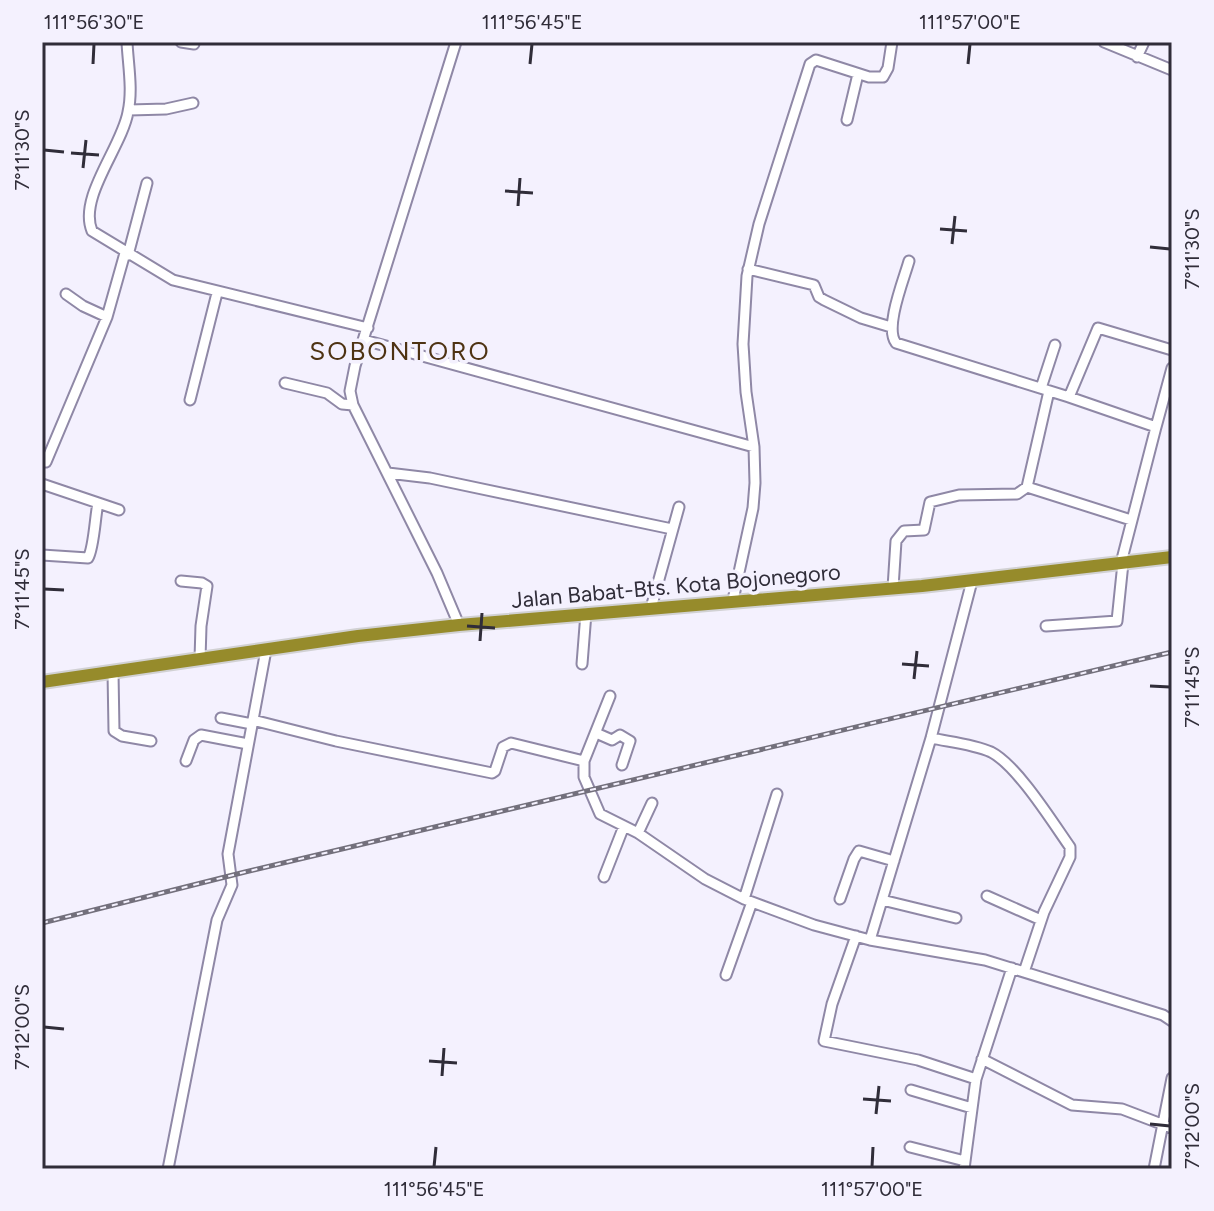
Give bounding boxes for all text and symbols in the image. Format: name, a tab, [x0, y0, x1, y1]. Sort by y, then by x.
text: 111°56'30"E	[44, 10, 144, 34]
text: 111°56'45"E	[481, 10, 583, 34]
text: 111°57'00"E	[919, 10, 1021, 34]
text: 7°11'30"S	[10, 109, 34, 191]
text: 7°11'30"S	[1180, 208, 1204, 290]
district label: SOBONTORO	[309, 335, 491, 367]
text: 7°11'45"S	[10, 548, 34, 630]
street label: Jalan Babat-Bts. Kota Bojonegoro	[510, 558, 842, 614]
text: 7°11'45"S	[1180, 646, 1204, 728]
text: 7°12'00"S	[10, 984, 34, 1070]
text: 7°12'00"S	[1180, 1083, 1204, 1169]
text: 111°56'45"E	[383, 1177, 485, 1201]
text: 111°57'00"E	[821, 1177, 923, 1201]

